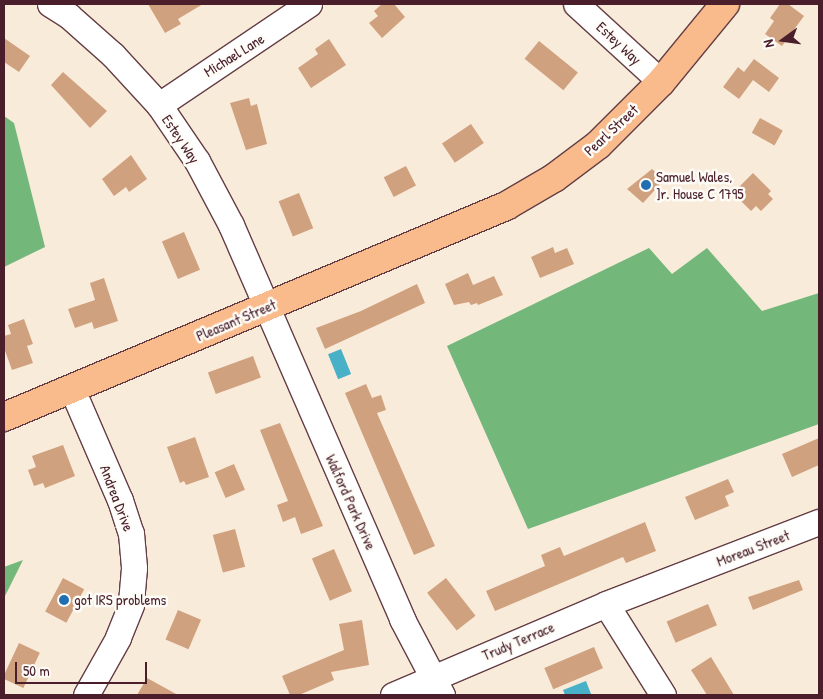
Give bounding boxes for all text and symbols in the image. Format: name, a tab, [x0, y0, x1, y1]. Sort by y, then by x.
north arrow	[758, 15, 808, 65]
street label: Estey Way	[593, 18, 645, 68]
street label: Michael Lane	[200, 29, 268, 81]
text: N	[758, 38, 778, 50]
street label: Pearl Street	[580, 101, 642, 159]
street label: Estey Way	[158, 111, 204, 167]
place label: Samuel Wales, ]r. House C 1795	[656, 167, 744, 202]
marker: Samuel Wales, ]r. House C 1795	[640, 179, 652, 191]
street label: Pleasant Street	[193, 295, 279, 345]
street label: Walford Park Drive	[322, 452, 380, 552]
street label: Andrea Drive	[96, 462, 138, 534]
street label: Moreau Street	[714, 526, 792, 570]
place label: got IRS problems	[74, 591, 166, 609]
marker: got IRS problems	[58, 594, 70, 606]
street label: Trudy Terrace	[479, 618, 557, 664]
scale bar	[18, 652, 150, 684]
text: 50 m	[23, 660, 50, 681]

